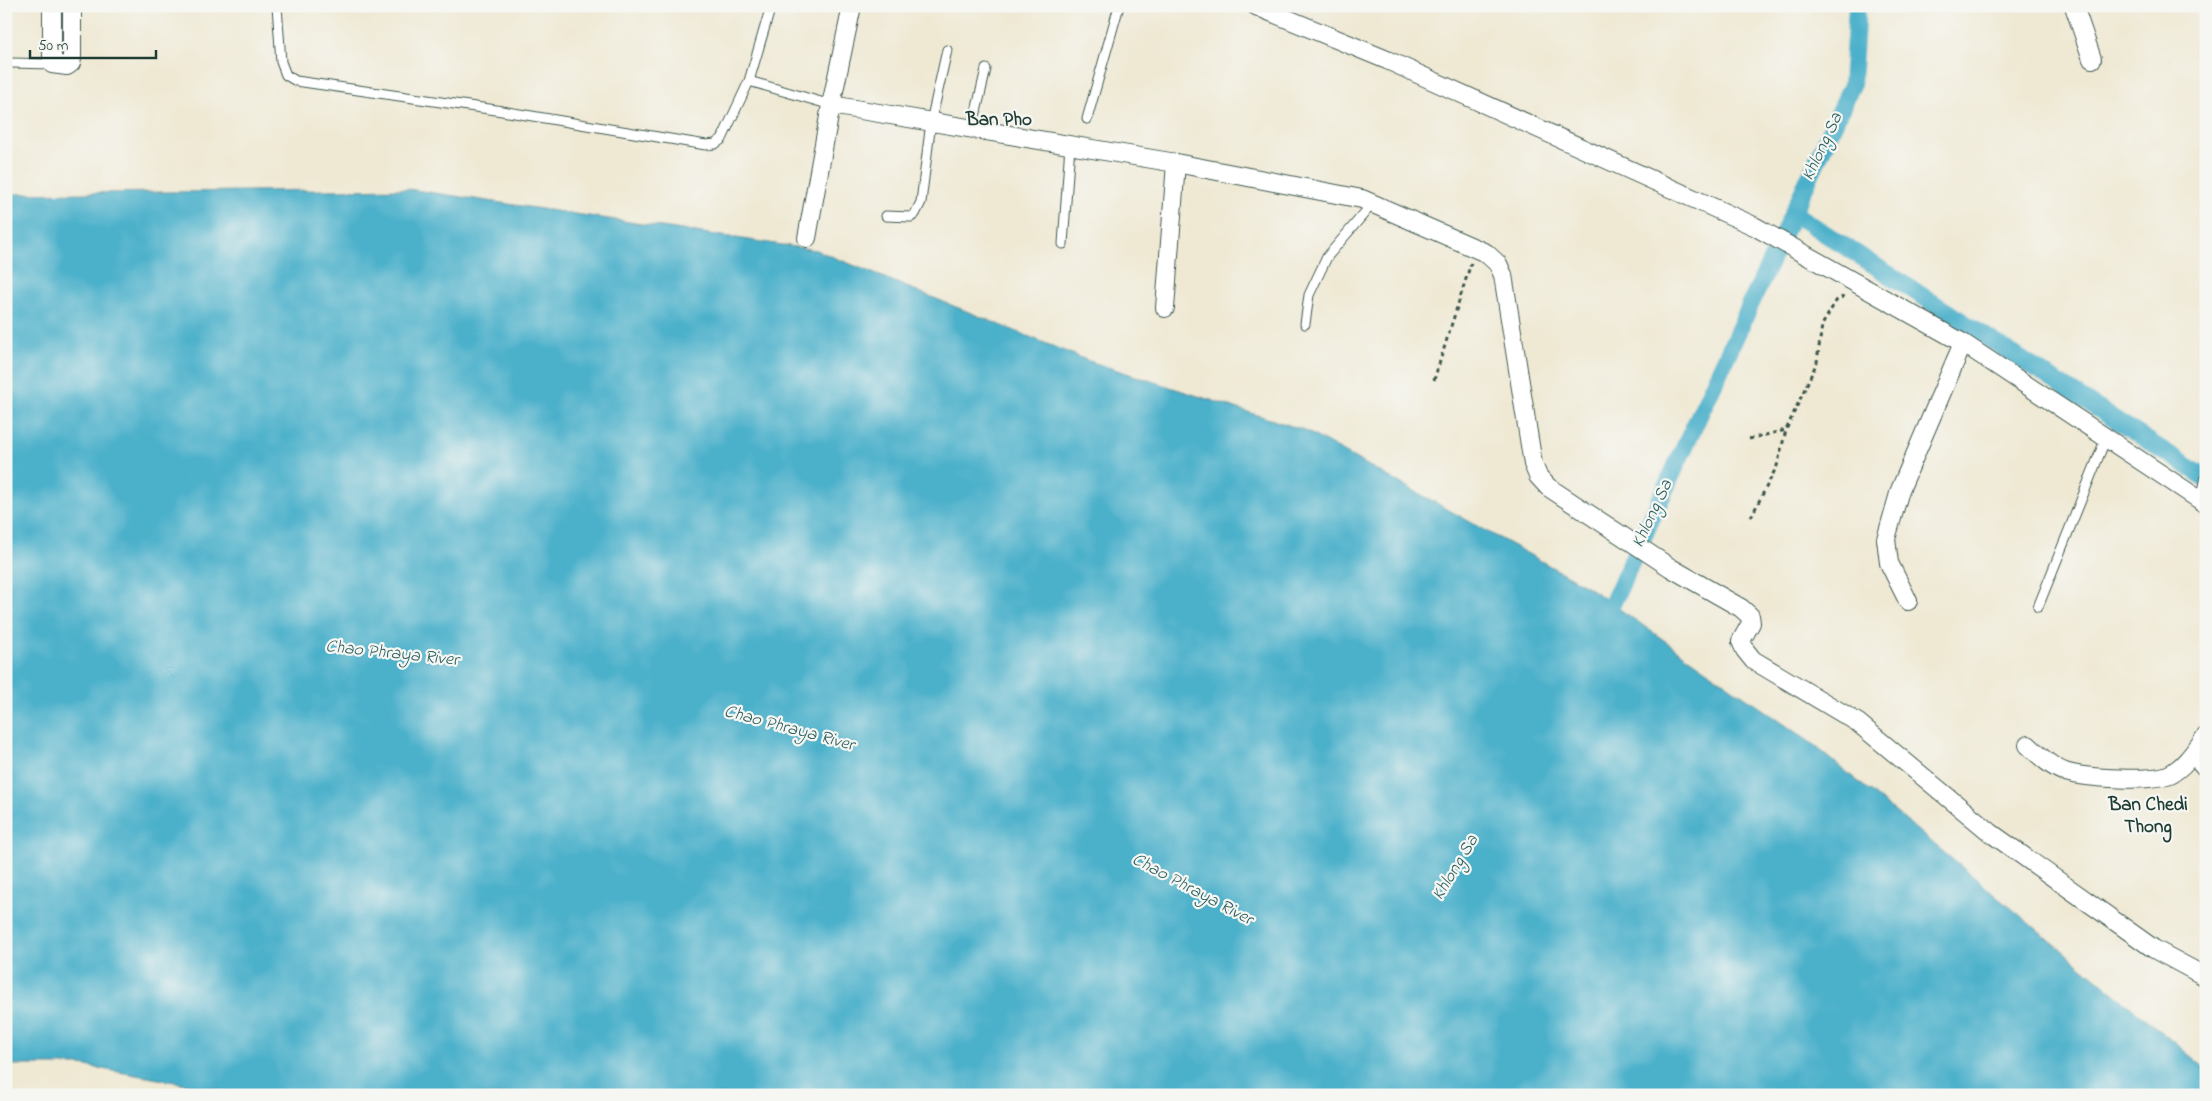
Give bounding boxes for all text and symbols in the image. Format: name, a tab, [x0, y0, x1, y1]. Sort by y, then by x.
scale bar	[30, 28, 156, 60]
text: 50 m	[38, 35, 69, 57]
district label: Ban Pho	[965, 107, 1032, 134]
water label: Khlong Sa	[1796, 108, 1850, 185]
water label: Khlong Sa	[1626, 475, 1680, 552]
water label: Chao Phraya River	[324, 634, 462, 674]
water label: Chao Phraya River	[721, 699, 859, 759]
district label: Ban Chedi Thong	[2107, 792, 2188, 843]
water label: Khlong Sa	[1426, 830, 1486, 906]
water label: Chao Phraya River	[1127, 847, 1259, 934]

